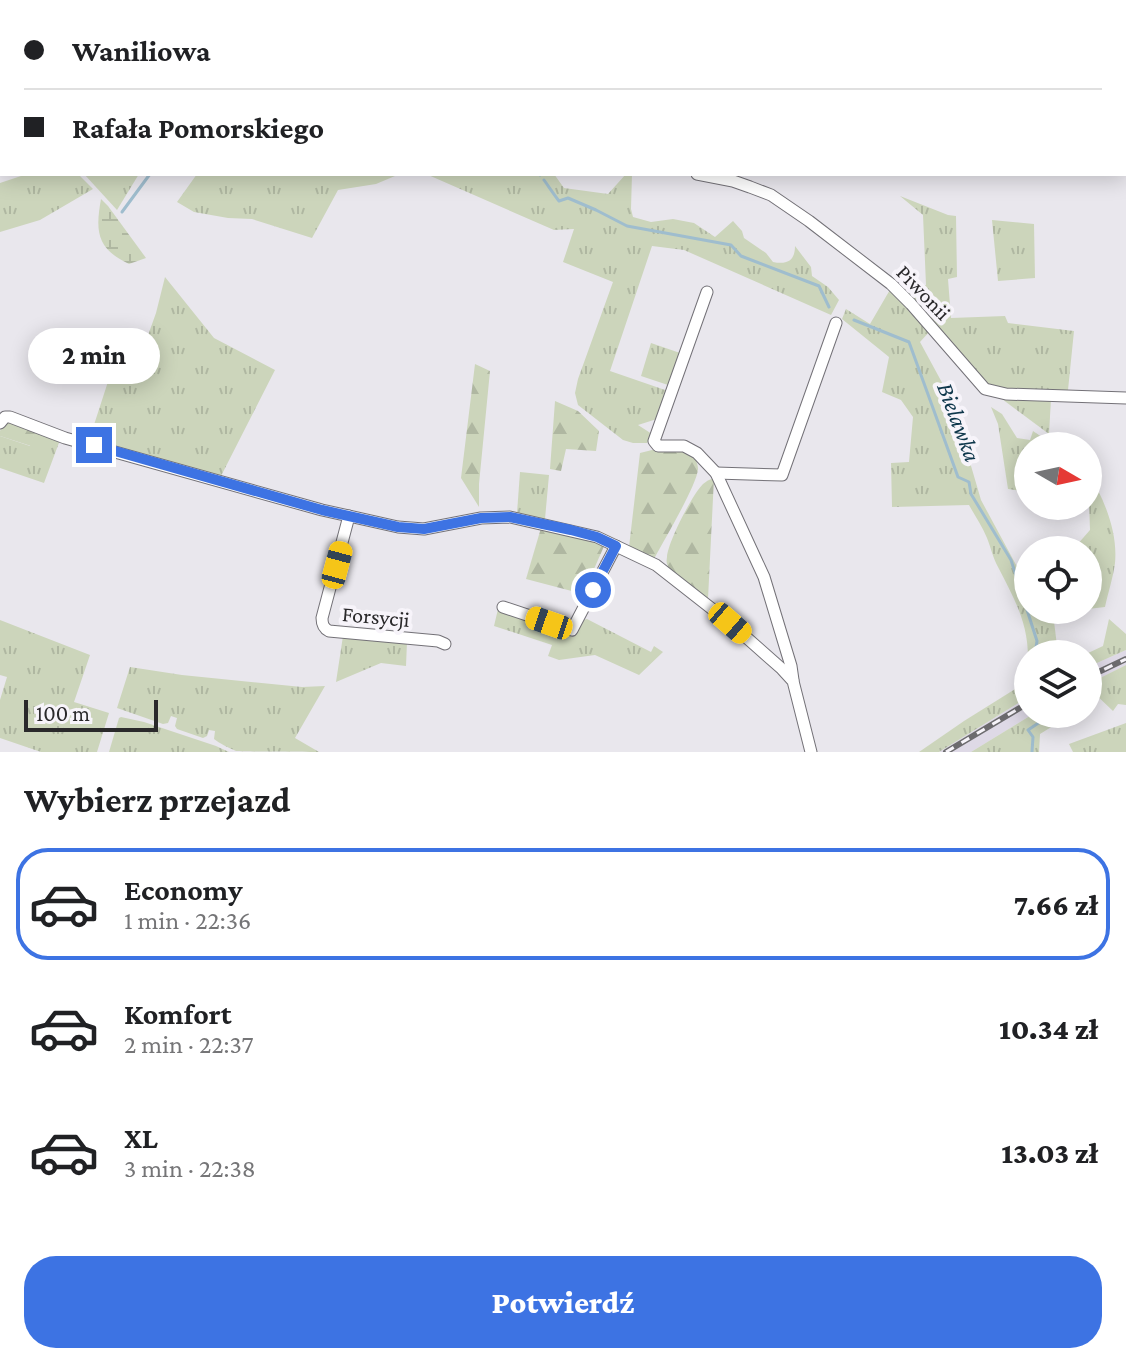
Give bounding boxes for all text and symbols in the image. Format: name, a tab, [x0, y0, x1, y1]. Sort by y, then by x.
text: Waniliowa	[72, 34, 211, 67]
text: Rafała Pomorskiego	[72, 111, 324, 144]
street label: Piwonii	[891, 260, 956, 325]
callout: 2 min	[28, 329, 160, 385]
text: 2 min	[62, 341, 126, 370]
water label: Bielawka	[932, 378, 987, 465]
route end	[76, 427, 112, 463]
north arrow	[1014, 432, 1102, 520]
map controls	[1014, 432, 1102, 728]
button: locate	[1014, 536, 1102, 624]
car	[319, 539, 355, 591]
route start	[575, 572, 611, 608]
car	[704, 598, 756, 648]
street label: Forsycji	[341, 601, 411, 632]
car	[522, 604, 576, 642]
button: layers	[1014, 640, 1102, 728]
scale bar	[24, 696, 158, 732]
text: 100 m	[36, 701, 90, 726]
text: Wybierz przejazd	[24, 780, 290, 820]
icon: car	[28, 868, 100, 940]
text: Economy	[124, 873, 243, 906]
text: 7.66 zł	[1013, 888, 1098, 921]
text: 1 min · 22:36	[124, 906, 251, 935]
icon: car	[28, 992, 100, 1064]
text: Komfort	[124, 997, 232, 1030]
text: 10.34 zł	[999, 1012, 1098, 1045]
text: 2 min · 22:37	[124, 1030, 254, 1059]
icon: car	[28, 1116, 100, 1188]
text: XL	[124, 1121, 158, 1154]
text: 13.03 zł	[1001, 1136, 1098, 1169]
text: 3 min · 22:38	[124, 1154, 256, 1183]
button: Potwierdź	[24, 1256, 1102, 1348]

